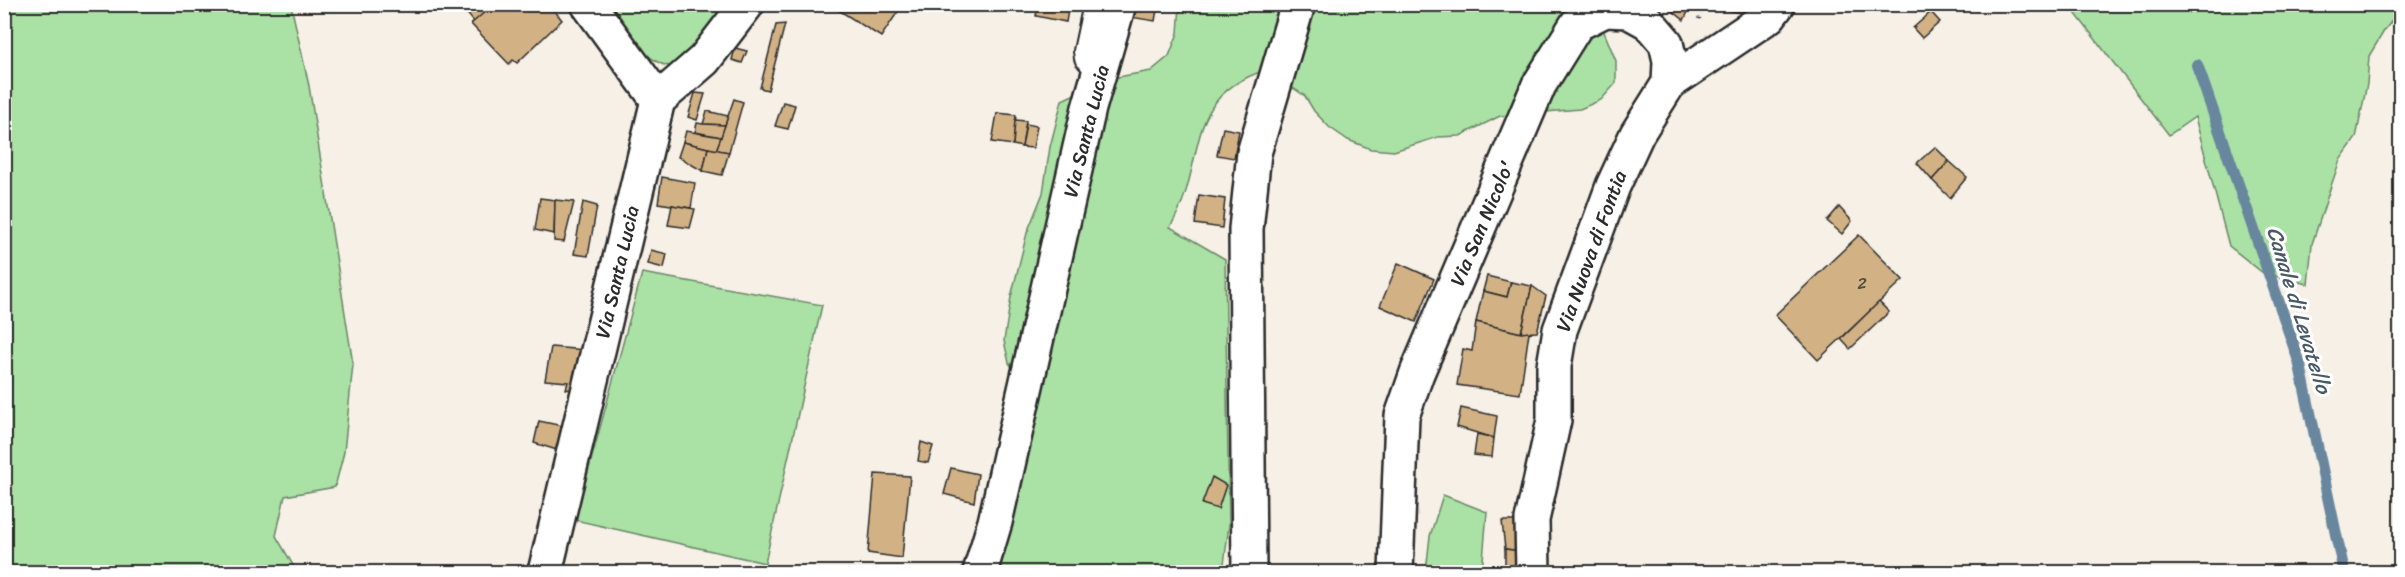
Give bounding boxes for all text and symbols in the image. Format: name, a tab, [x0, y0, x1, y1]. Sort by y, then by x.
street label: Via Santa Lucia	[1053, 61, 1120, 201]
street label: Via San Nicolo'	[1440, 155, 1525, 292]
street label: Via Nuova di Fontia	[1546, 165, 1637, 337]
street label: Via Santa Lucia	[585, 202, 650, 342]
water label: Canale di Levatello	[2256, 222, 2343, 399]
house number: 2	[1857, 269, 1867, 298]

